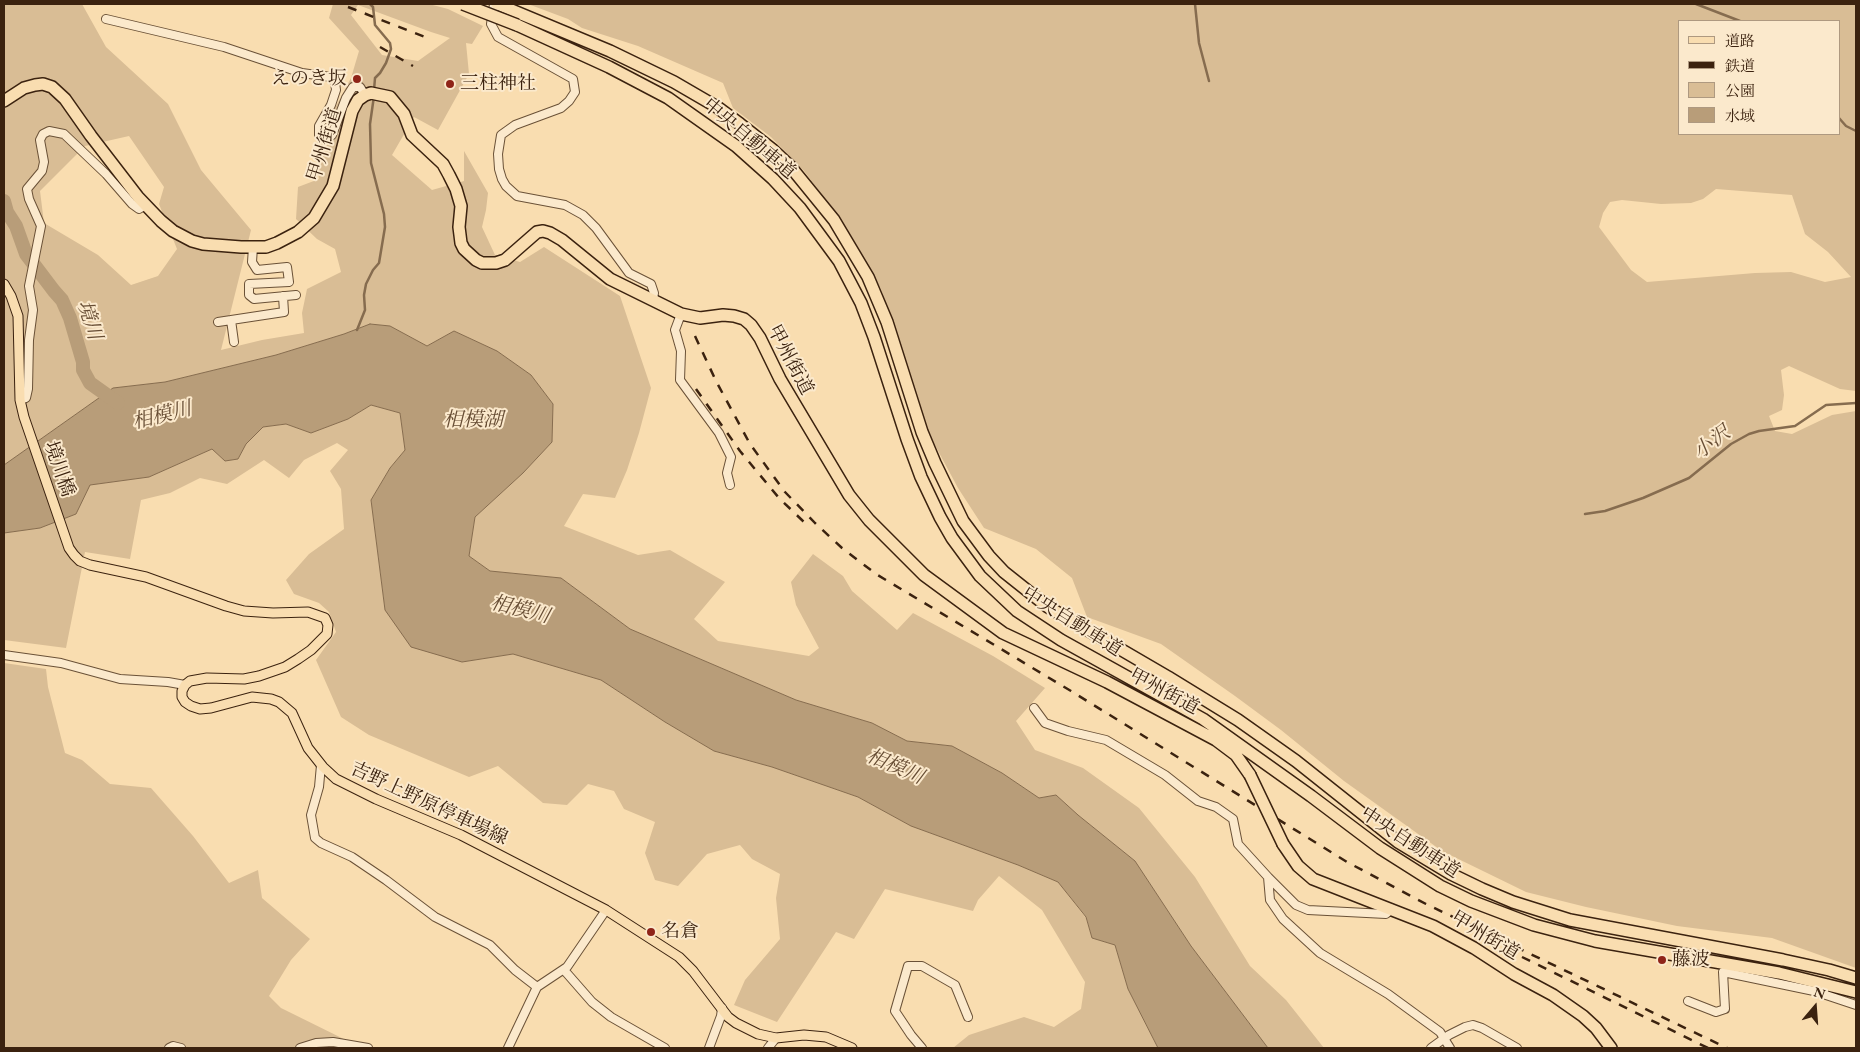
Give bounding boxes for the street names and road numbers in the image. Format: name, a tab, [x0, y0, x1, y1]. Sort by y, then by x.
street label: 中央自動車道	[698, 94, 800, 184]
street label: 甲州街道	[303, 105, 347, 185]
street label: 甲州街道	[762, 321, 818, 399]
street label: 境川橋	[39, 438, 79, 500]
street label: 中央自動車道	[1018, 582, 1126, 662]
street label: 甲州街道	[1125, 664, 1203, 720]
street label: 吉野上野原停車場線	[347, 758, 511, 850]
street label: 中央自動車道	[1356, 802, 1464, 884]
street label: 甲州街道	[1447, 907, 1523, 965]

